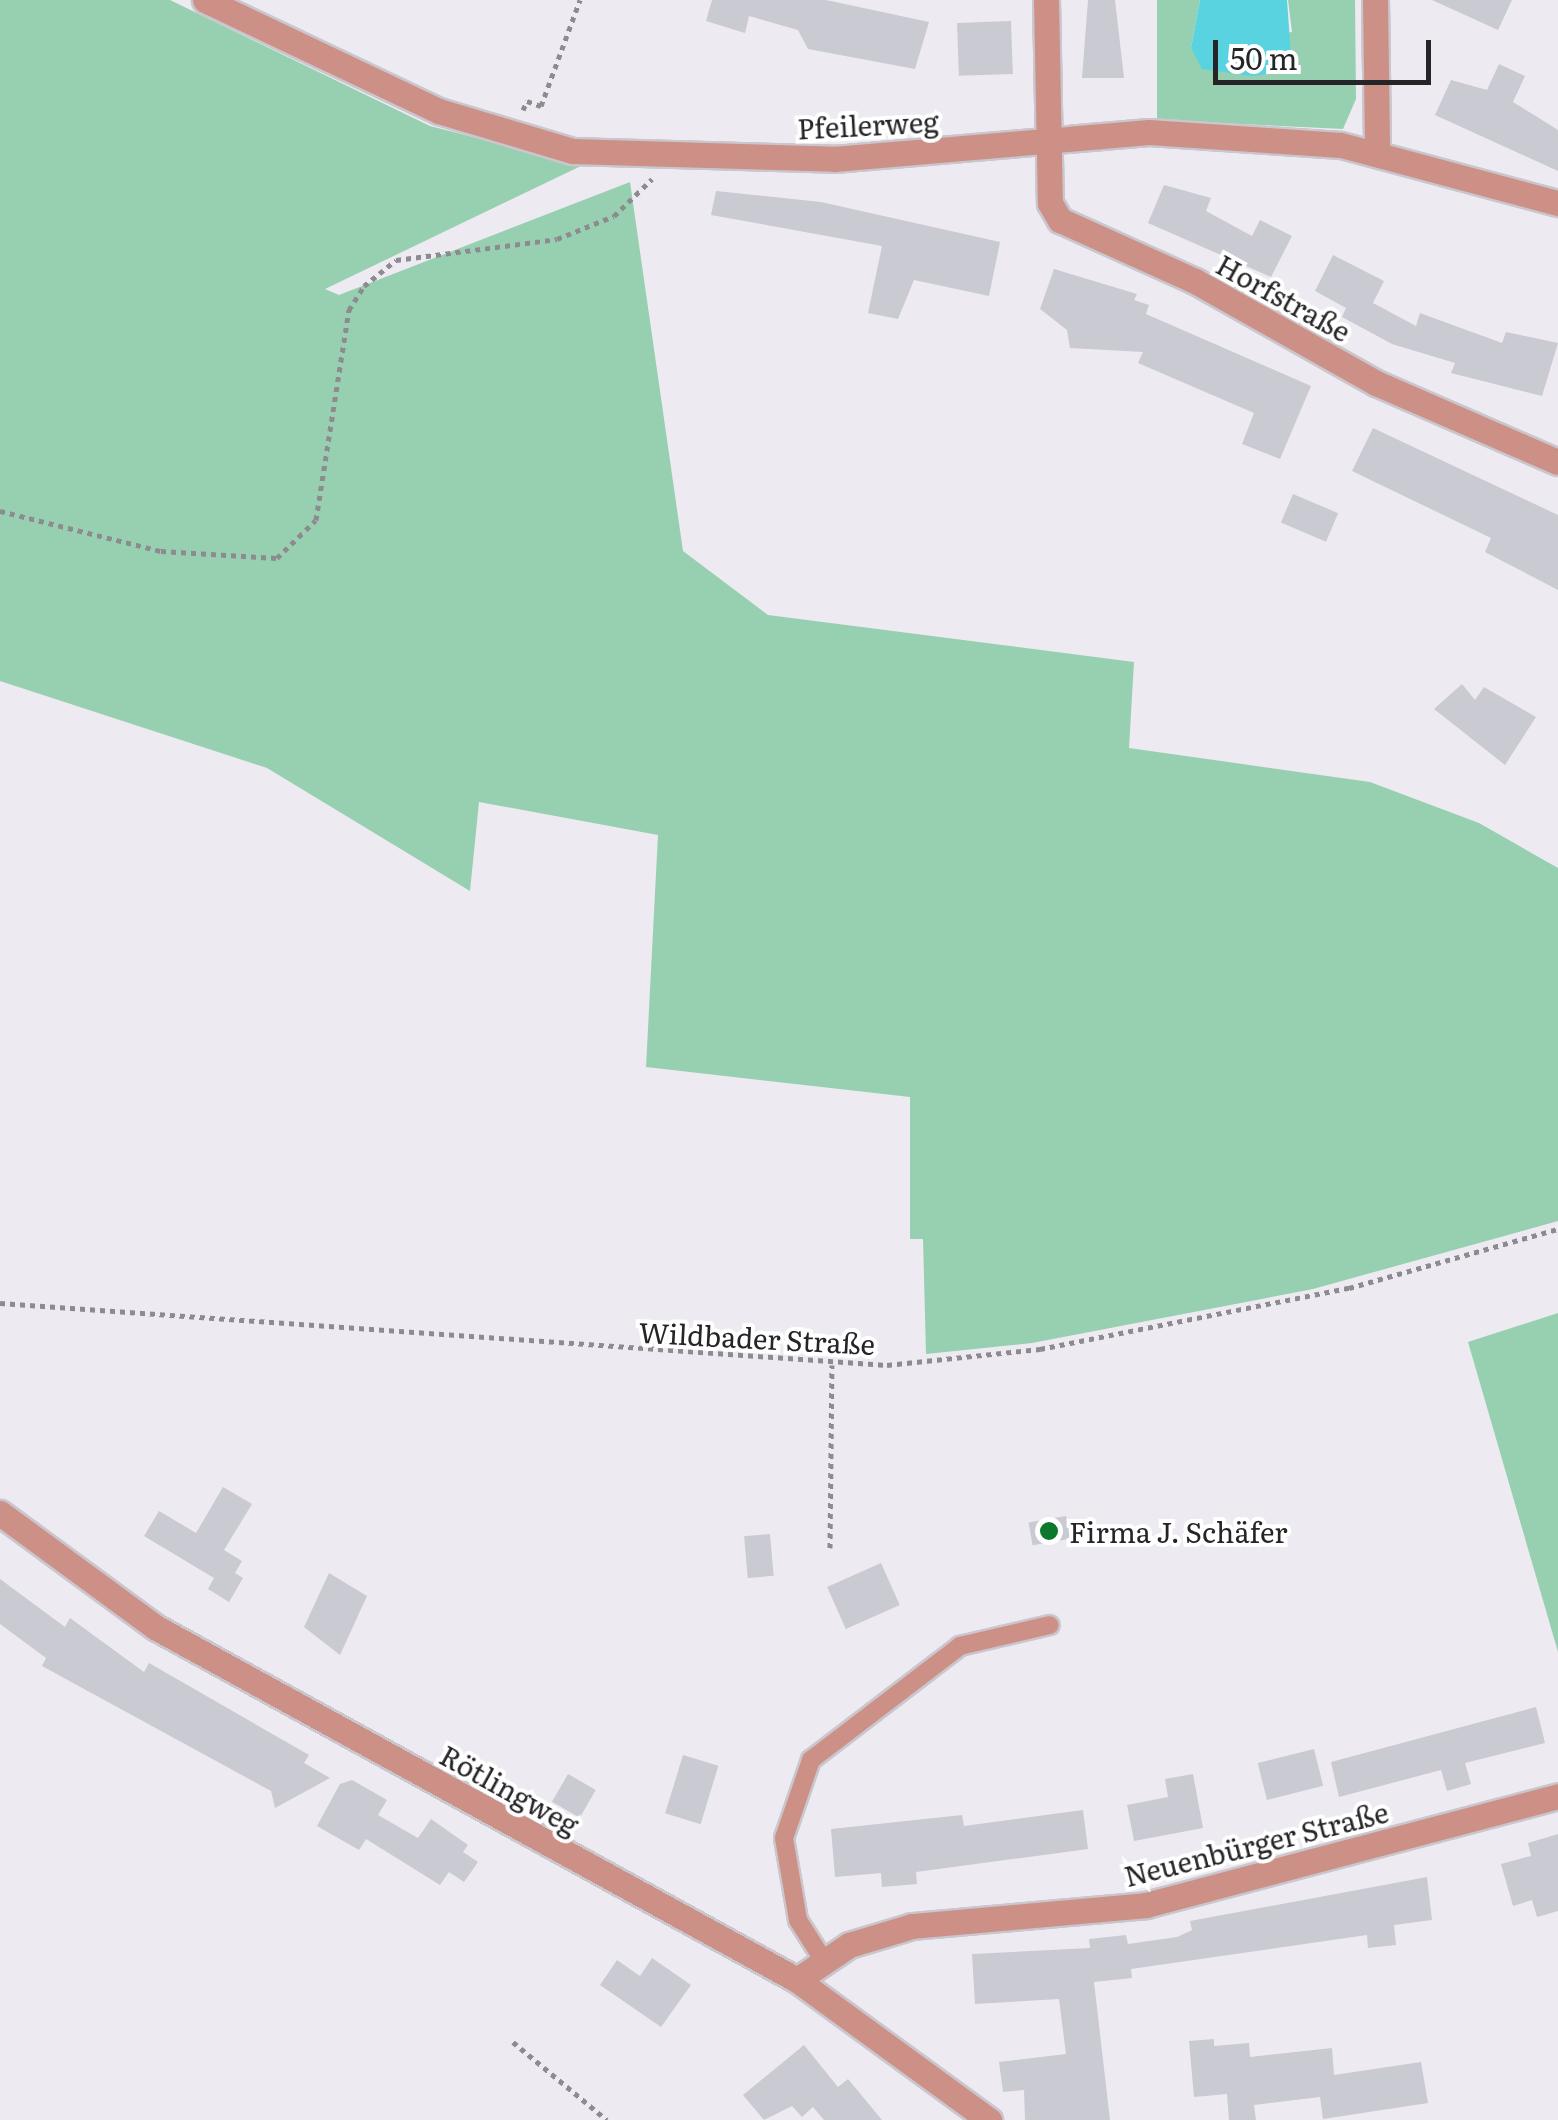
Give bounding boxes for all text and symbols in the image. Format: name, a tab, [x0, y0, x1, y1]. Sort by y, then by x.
scale bar	[1218, 20, 1436, 82]
text: 50 m	[1230, 35, 1298, 79]
street label: Pfeilerweg	[796, 104, 940, 144]
street label: Horfstraße	[1211, 246, 1357, 348]
street label: Wildbader Straße	[638, 1314, 876, 1360]
place label: Firma J. Schäfer	[1069, 1514, 1288, 1548]
marker: Firma J. Schäfer	[1038, 1520, 1060, 1542]
street label: Rötlingweg	[435, 1737, 585, 1841]
street label: Neuenbürger Straße	[1120, 1794, 1392, 1892]

